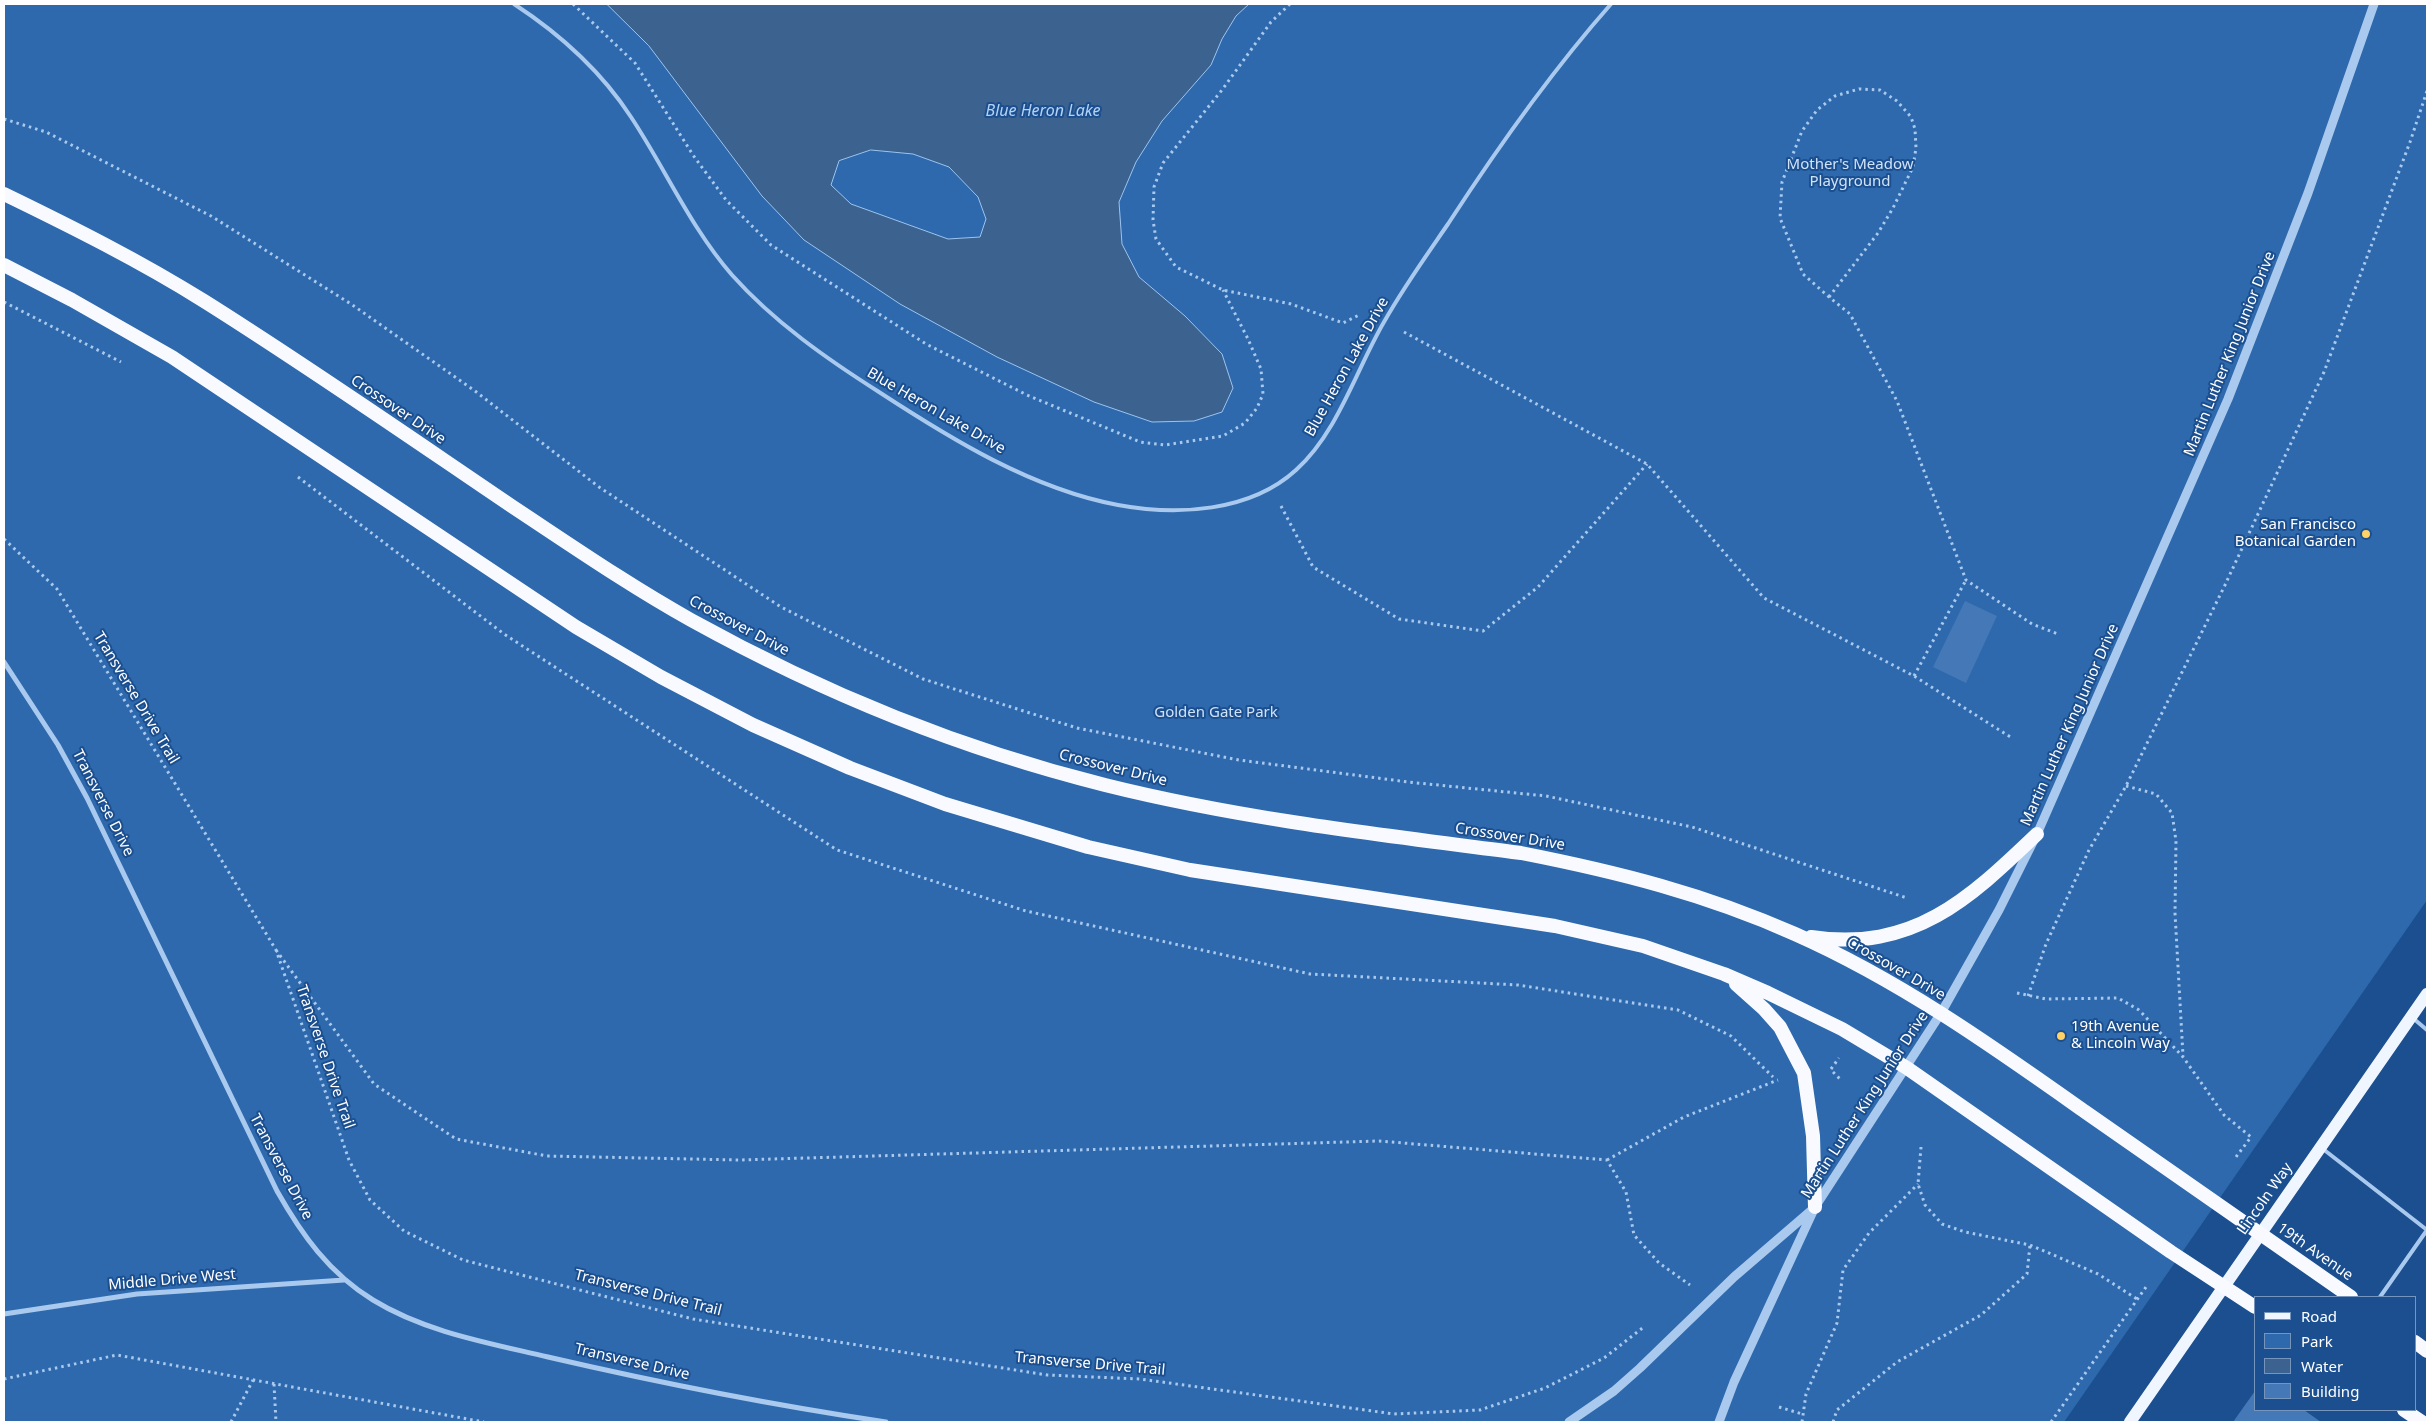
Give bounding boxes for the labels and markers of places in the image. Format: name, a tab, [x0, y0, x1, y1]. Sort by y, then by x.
place label: San Francisco Botanical Garden	[2235, 516, 2356, 551]
marker: San Francisco Botanical Garden	[2360, 528, 2372, 540]
place label: 19th Avenue & Lincoln Way	[2071, 1018, 2170, 1053]
marker: 19th Avenue & Lincoln Way	[2055, 1030, 2067, 1042]

